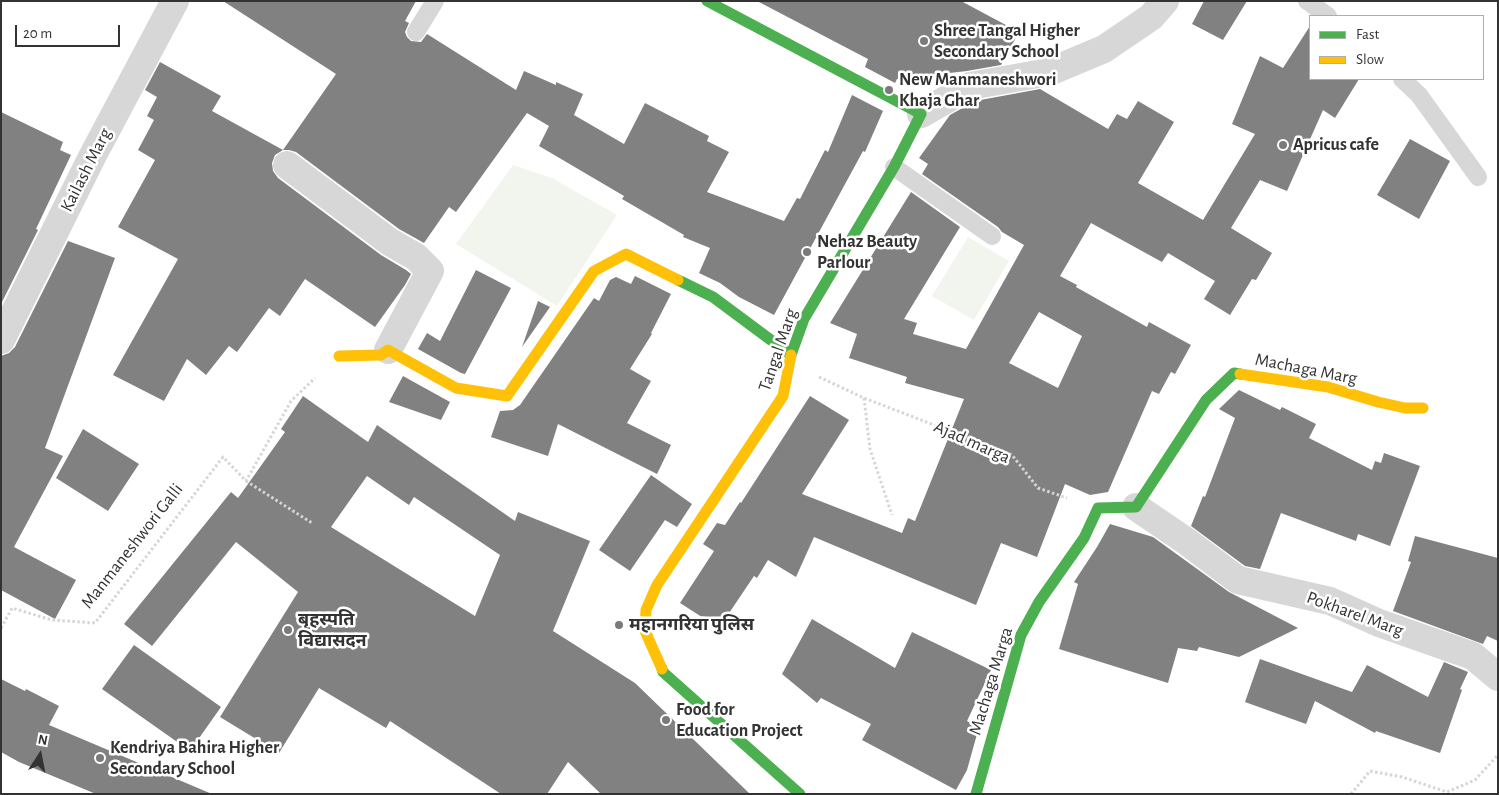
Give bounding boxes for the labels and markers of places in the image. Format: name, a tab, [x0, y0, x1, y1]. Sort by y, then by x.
place label: Shree Tangal Higher Secondary School	[934, 20, 1080, 62]
marker: Shree Tangal Higher Secondary School	[918, 35, 930, 47]
place label: New Manmaneshwori Khaja Ghar	[899, 69, 1056, 112]
marker: New Manmaneshwori Khaja Ghar	[883, 84, 895, 96]
place label: Apricus cafe	[1293, 134, 1379, 156]
marker: Apricus cafe	[1277, 139, 1289, 151]
place label: Nehaz Beauty Parlour	[817, 231, 917, 274]
marker: Nehaz Beauty Parlour	[801, 246, 813, 258]
place label: बृहस्पति विद्यासदन	[298, 609, 367, 652]
place label: महानगरिया पुलिस	[629, 614, 754, 636]
marker: महानगरिया पुलिस	[613, 619, 625, 631]
marker: बृहस्पति विद्यासदन	[282, 624, 294, 636]
place label: Food for Education Project	[676, 699, 803, 742]
marker: Food for Education Project	[660, 714, 672, 726]
place label: Kendriya Bahira Higher Secondary School	[110, 737, 279, 780]
marker: Kendriya Bahira Higher Secondary School	[94, 752, 106, 764]

